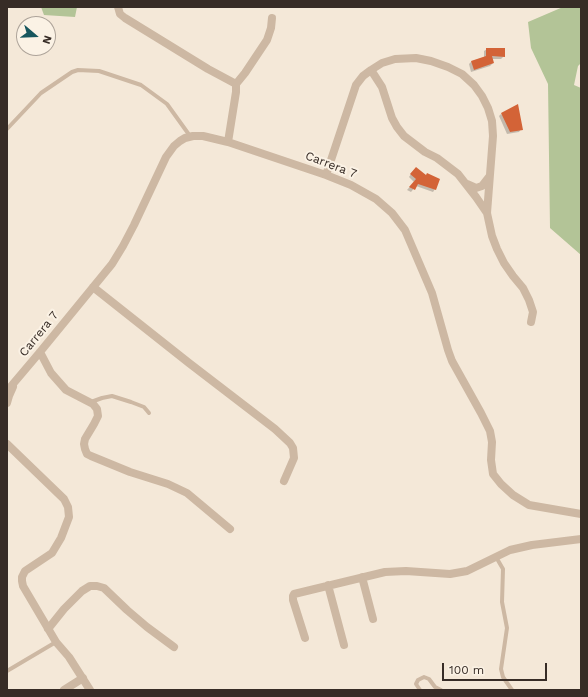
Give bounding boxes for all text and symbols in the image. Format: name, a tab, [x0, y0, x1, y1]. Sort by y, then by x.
north arrow	[16, 16, 56, 56]
text: N	[39, 34, 54, 46]
street label: Carrera 7	[303, 149, 359, 181]
street label: Carrera 7	[16, 309, 62, 359]
scale bar	[444, 655, 549, 681]
text: 100 m	[449, 663, 484, 677]

